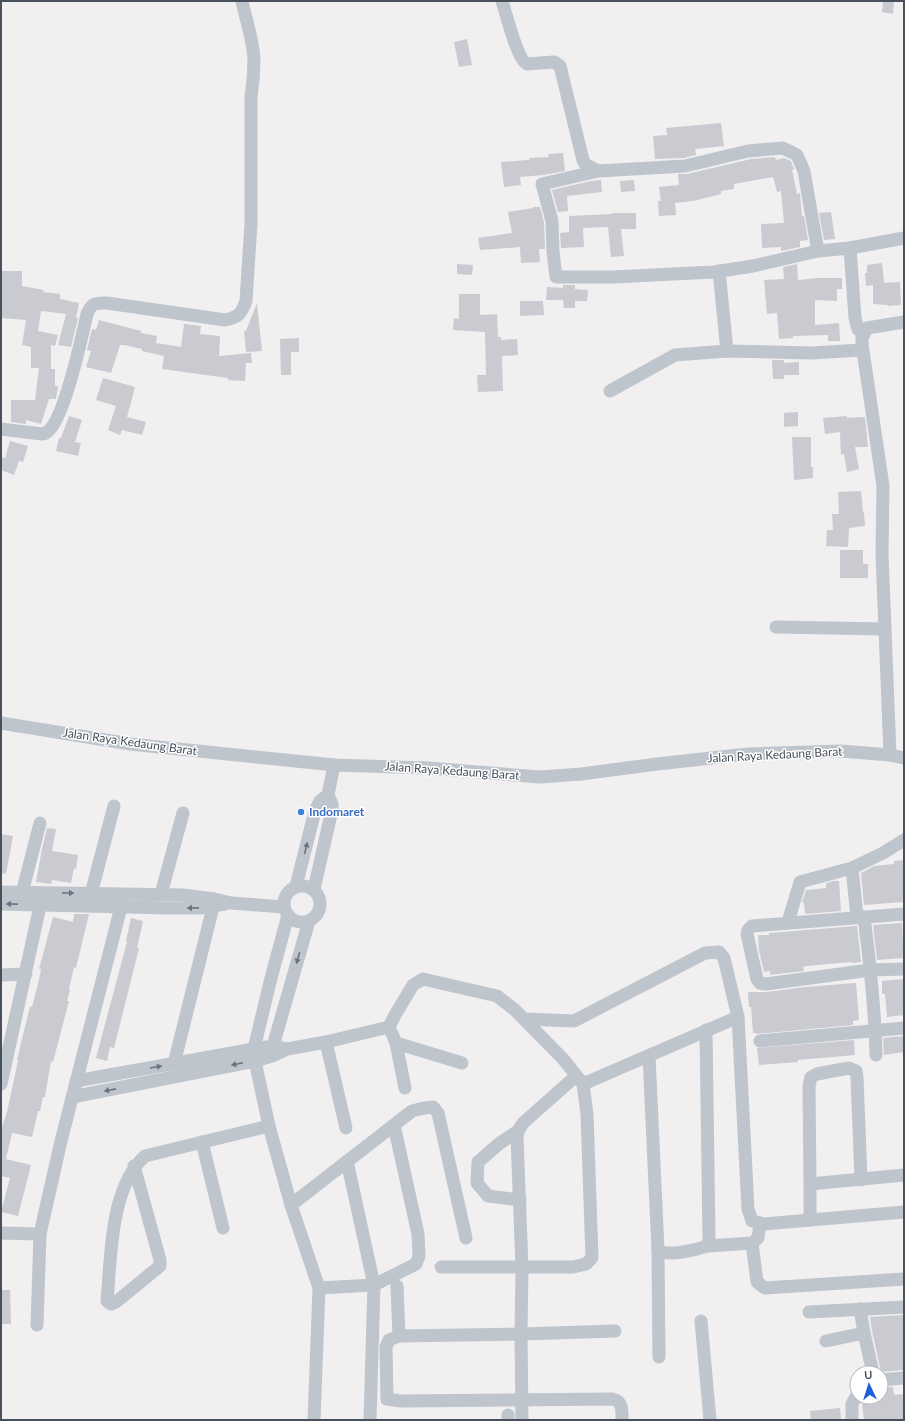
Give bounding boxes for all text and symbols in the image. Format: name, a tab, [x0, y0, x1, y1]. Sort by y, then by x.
street label: Jalan Raya Kedaung Barat	[62, 725, 199, 758]
street label: Jalan Raya Kedaung Barat	[707, 743, 843, 766]
street label: Jalan Raya Kedaung Barat	[384, 758, 521, 783]
place label: Indomaret	[309, 804, 365, 819]
marker: Indomaret	[296, 807, 306, 817]
one-way arrow	[303, 842, 309, 855]
one-way arrow	[62, 890, 75, 896]
one-way arrow	[5, 901, 18, 907]
one-way arrow	[186, 905, 199, 911]
one-way arrow	[295, 953, 301, 965]
one-way arrow	[231, 1062, 243, 1068]
one-way arrow	[150, 1064, 162, 1070]
one-way arrow	[103, 1087, 116, 1093]
north arrow	[849, 1365, 889, 1405]
text: U	[864, 1368, 873, 1381]

